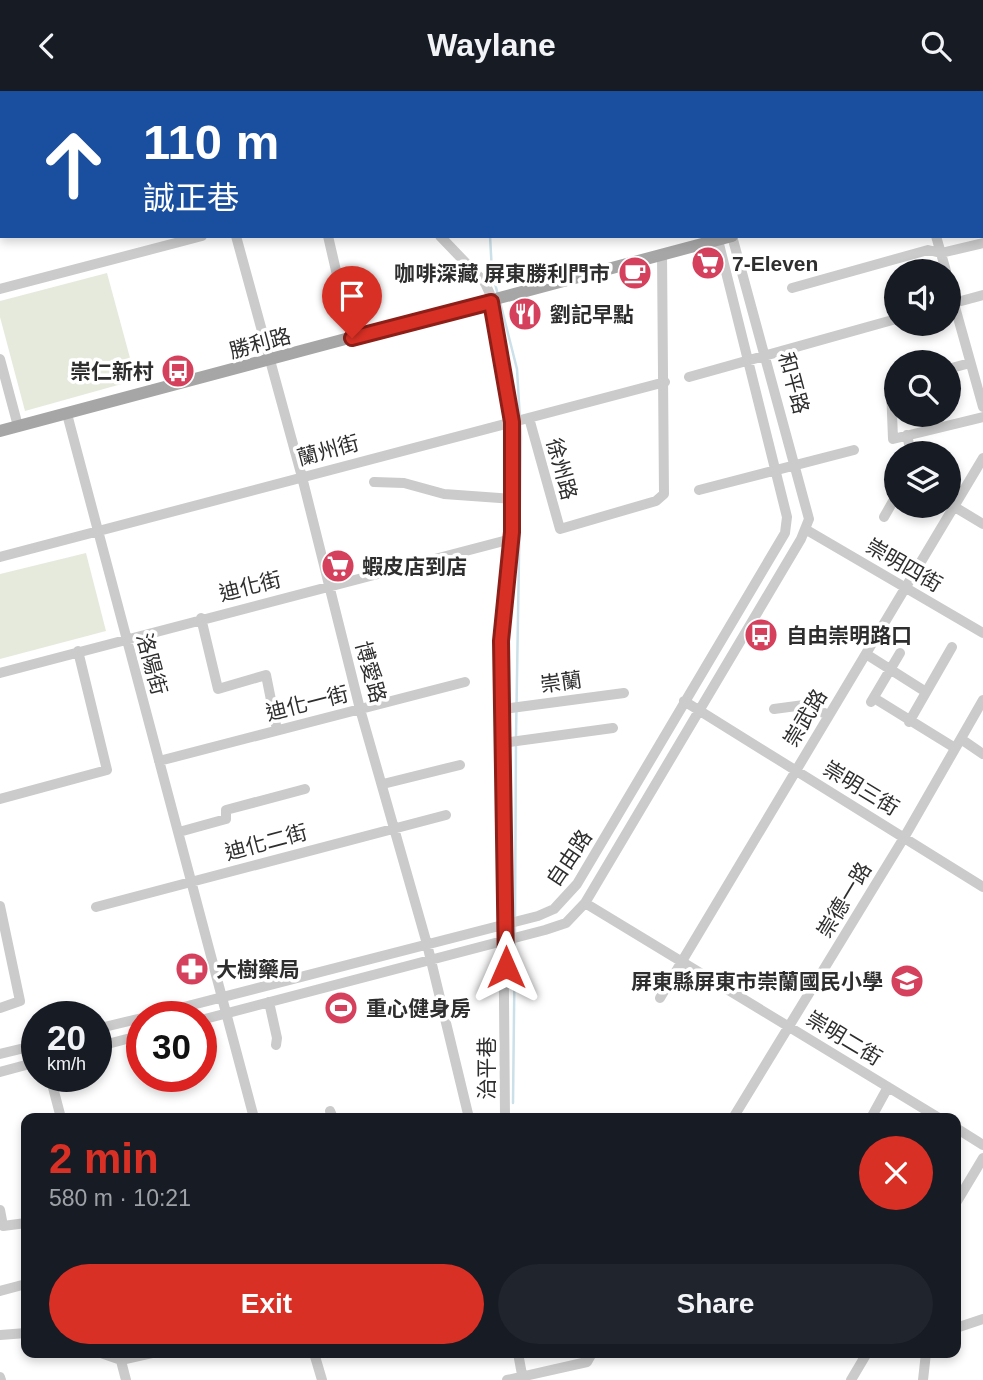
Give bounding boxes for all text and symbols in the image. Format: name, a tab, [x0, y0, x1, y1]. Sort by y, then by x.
icon: back	[28, 27, 66, 65]
text: Waylane	[427, 27, 556, 63]
icon: search	[917, 27, 955, 65]
text: 110 m	[143, 115, 279, 169]
icon: ahead	[28, 119, 119, 210]
text: 誠正巷	[143, 180, 239, 216]
supermarket icon: 7-Eleven	[689, 244, 727, 282]
place label: 7-Eleven	[732, 252, 818, 275]
cafe icon: 咖啡深藏 屏東勝利門市	[616, 254, 654, 292]
map controls	[884, 259, 961, 518]
button: sound	[884, 259, 961, 336]
place label: 咖啡深藏 屏東勝利門市	[394, 262, 610, 285]
pin	[322, 266, 382, 338]
icon: arrive	[333, 277, 371, 315]
restaurant icon: 劉記早點	[506, 295, 544, 333]
place label: 劉記早點	[550, 303, 634, 326]
street label: 勝利路	[227, 324, 293, 362]
street label: 和平路	[775, 350, 813, 416]
button: search	[884, 350, 961, 427]
bus stop icon: 崇仁新村	[159, 352, 197, 390]
place label: 崇仁新村	[70, 360, 154, 383]
street label: 蘭州街	[295, 431, 361, 469]
street label: 徐州路	[543, 436, 581, 502]
button: layers	[884, 441, 961, 518]
street label: 崇明四街	[862, 534, 946, 596]
supermarket icon: 蝦皮店到店	[319, 547, 357, 585]
place label: 蝦皮店到店	[362, 555, 467, 578]
street label: 迪化街	[217, 567, 283, 605]
bus stop icon: 自由崇明路口	[742, 616, 780, 654]
place label: 自由崇明路口	[786, 624, 912, 647]
street label: 洛陽街	[133, 631, 171, 697]
street label: 博愛路	[352, 639, 390, 705]
street label: 崇蘭	[539, 668, 583, 696]
street label: 迪化一街	[263, 682, 351, 724]
street label: 崇武路	[779, 685, 831, 751]
street label: 崇明三街	[819, 757, 903, 819]
street label: 迪化二街	[222, 820, 310, 864]
street label: 自由路	[542, 825, 596, 891]
street label: 崇德一路	[813, 858, 875, 942]
position arrow	[469, 930, 543, 1004]
pharmacy icon: 大樹藥局	[173, 950, 211, 988]
place label: 大樹藥局	[216, 958, 300, 981]
school or university icon: 屏東縣屏東市崇蘭國民小學	[888, 962, 926, 1000]
place label: 屏東縣屏東市崇蘭國民小學	[631, 970, 883, 993]
sports icon: 重心健身房	[322, 989, 360, 1027]
place label: 重心健身房	[366, 997, 471, 1020]
speed limit sign: 30	[126, 1001, 217, 1092]
street label: 崇明二街	[802, 1007, 886, 1069]
text: 20	[47, 1018, 86, 1057]
street label: 治平巷	[475, 1037, 498, 1100]
text: km/h	[47, 1054, 86, 1074]
text: 2 min	[49, 1135, 159, 1182]
button: close	[859, 1136, 933, 1210]
text: 580 m · 10:21	[49, 1185, 191, 1211]
button: Exit	[49, 1264, 484, 1344]
button: Share	[498, 1264, 933, 1344]

